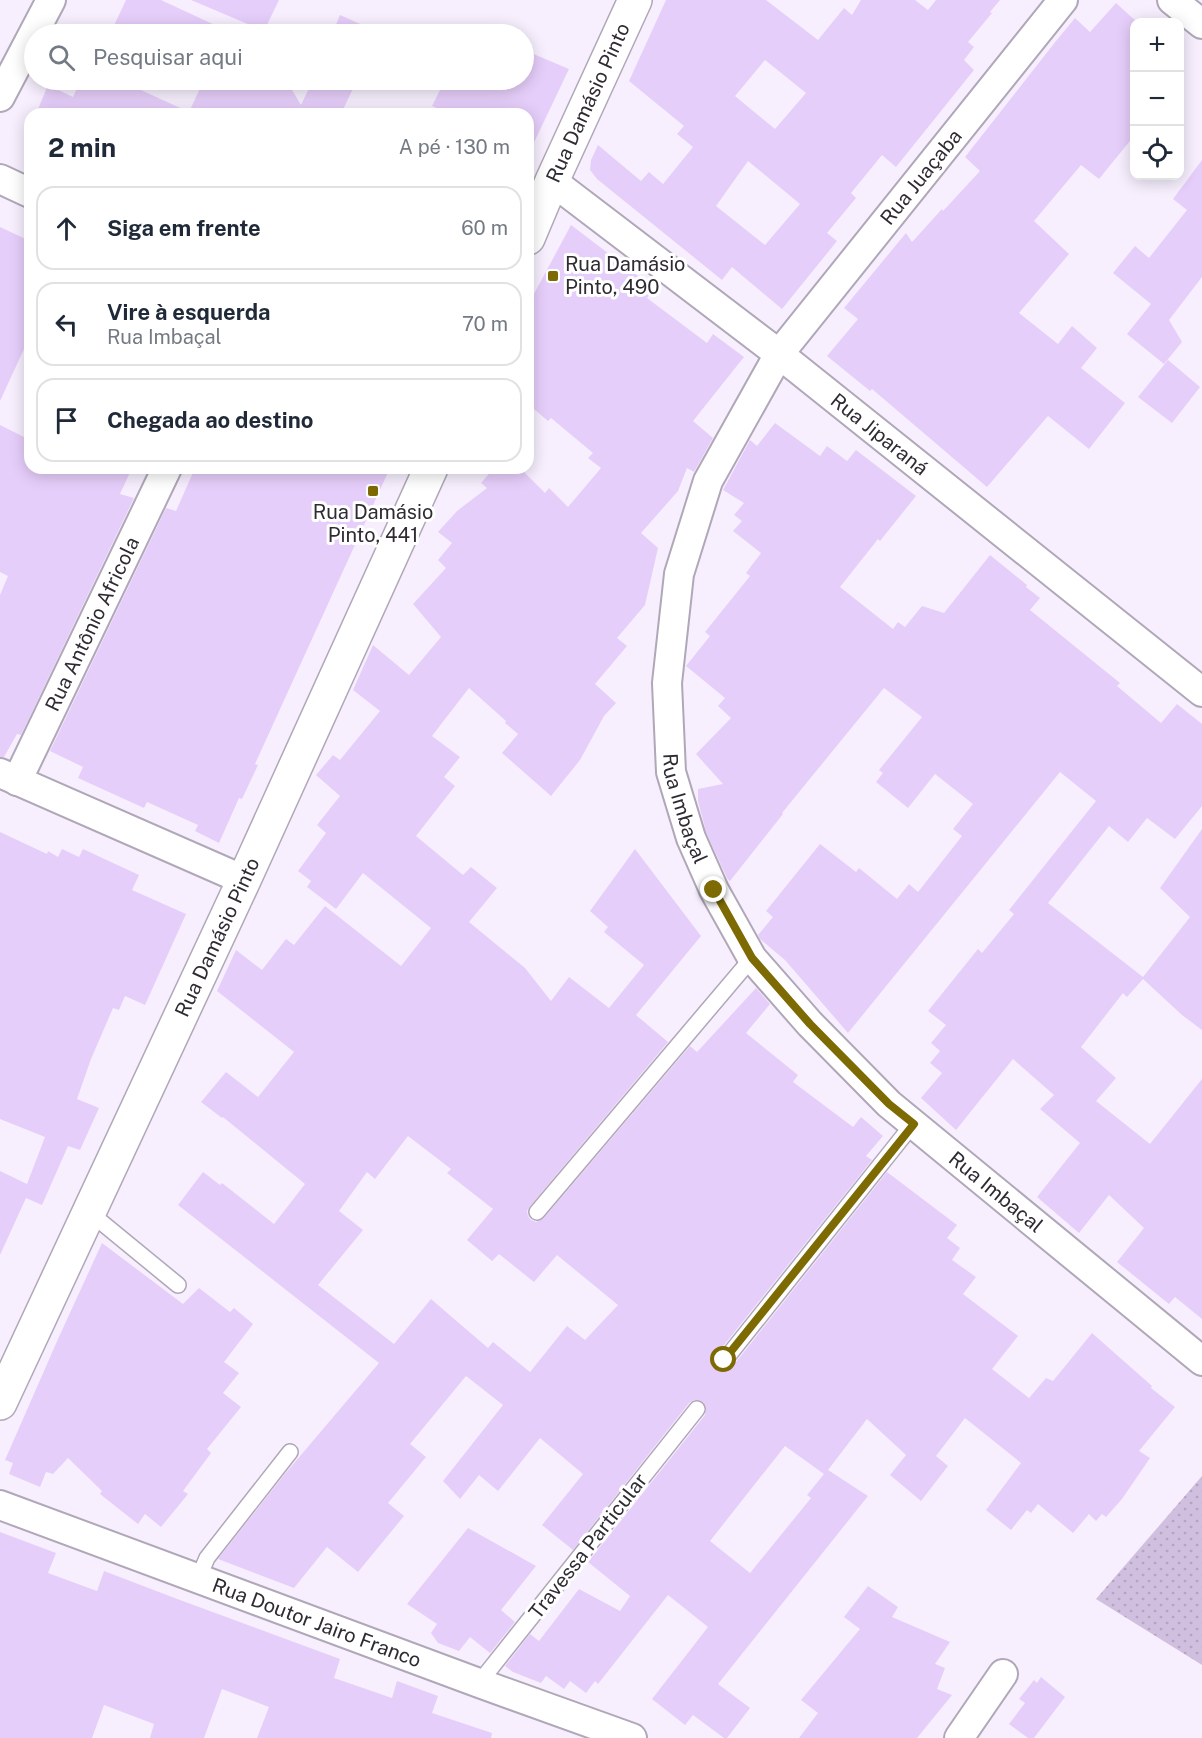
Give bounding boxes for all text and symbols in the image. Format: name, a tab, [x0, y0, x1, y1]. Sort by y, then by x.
map controls	[1130, 18, 1184, 180]
button: +	[1130, 18, 1184, 72]
street label: Rua Damásio Pinto	[541, 19, 635, 186]
search box	[24, 24, 534, 90]
icon: search	[45, 41, 78, 74]
text: Pesquisar aqui	[93, 44, 243, 70]
button: −	[1130, 72, 1184, 126]
street label: Rua Juaçaba	[875, 124, 967, 230]
button: locate	[1130, 126, 1184, 180]
text: 2 min	[48, 132, 116, 163]
text: A pé · 130 m	[399, 135, 510, 159]
icon: ahead	[50, 212, 83, 245]
text: Siga em frente	[107, 215, 261, 241]
text: 60 m	[461, 216, 508, 240]
place label: Rua Damásio Pinto, 490	[565, 252, 685, 299]
marker: Rua Damásio Pinto, 490	[546, 269, 560, 283]
text: Vire à esquerda	[107, 299, 271, 325]
icon: left	[50, 308, 83, 341]
text: 70 m	[462, 312, 508, 336]
text: Rua Imbaçal	[107, 325, 222, 349]
street label: Rua Jiparaná	[826, 388, 933, 480]
icon: arrive	[50, 404, 83, 437]
text: Chegada ao destino	[107, 407, 313, 433]
marker: Rua Damásio Pinto, 441	[366, 484, 380, 498]
place label: Rua Damásio Pinto, 441	[313, 500, 433, 547]
street label: Rua Antônio Africola	[40, 533, 144, 715]
street label: Rua Imbaçal	[658, 753, 713, 867]
street label: Rua Damásio Pinto	[170, 854, 265, 1021]
route end	[700, 876, 726, 902]
street label: Rua Imbaçal	[944, 1146, 1048, 1238]
route start	[710, 1346, 736, 1372]
street label: Travessa Particular	[524, 1468, 652, 1624]
street label: Rua Doutor Jairo Franco	[209, 1573, 425, 1672]

